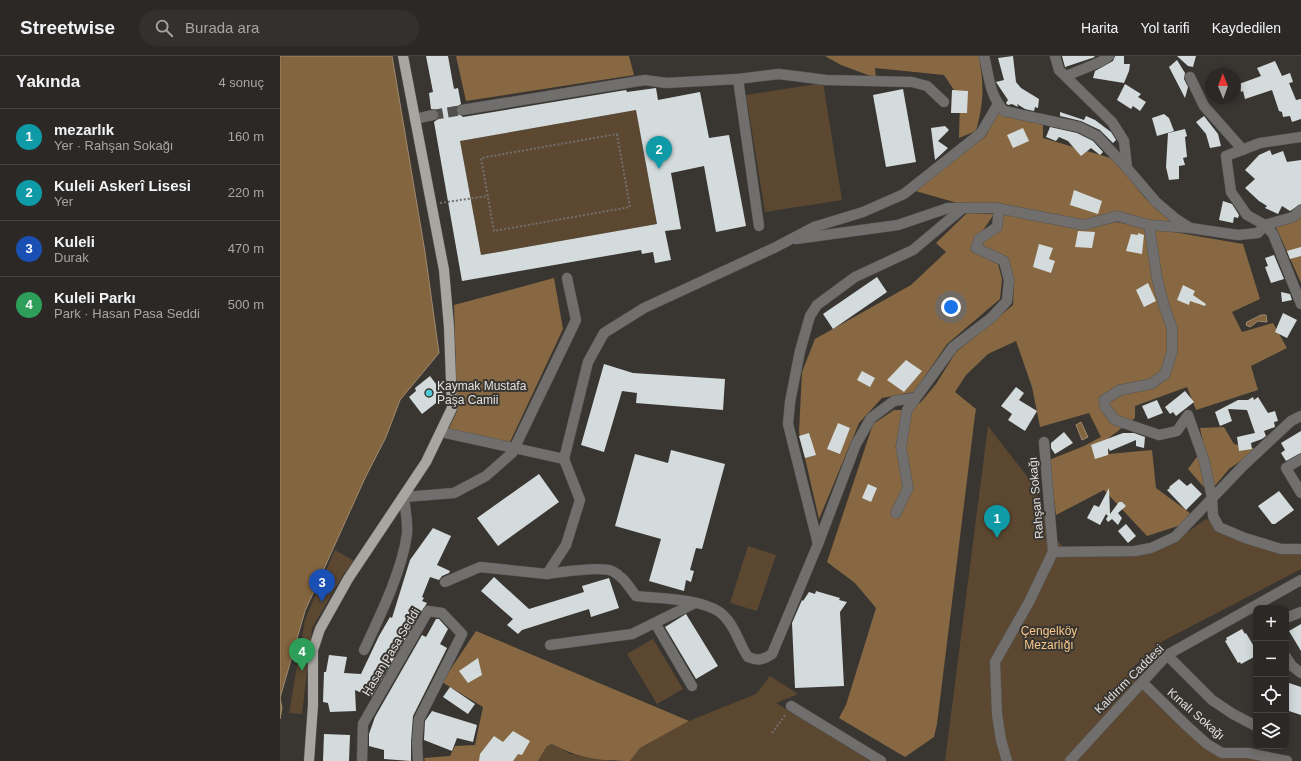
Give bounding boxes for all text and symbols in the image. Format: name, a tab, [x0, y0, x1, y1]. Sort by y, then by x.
search box	[139, 10, 419, 46]
text: Streetwise	[20, 17, 115, 38]
icon: search	[153, 17, 175, 39]
text: Burada ara	[185, 19, 259, 36]
text: Harita	[1081, 20, 1118, 36]
text: Yol tarifi	[1140, 20, 1190, 36]
text: Kaydedilen	[1212, 20, 1281, 36]
north arrow	[1205, 68, 1241, 104]
text: Yakında	[16, 72, 80, 91]
text: 4 sonuç	[218, 75, 264, 90]
text: mezarlık	[54, 121, 114, 138]
text: 1	[25, 129, 33, 144]
text: 160 m	[228, 129, 264, 144]
pin: 2	[646, 136, 672, 169]
text: Yer · Rahşan Sokağı	[54, 138, 173, 153]
text: Kuleli Askerî Lisesi	[54, 177, 191, 194]
text: 2	[25, 185, 33, 200]
text: 220 m	[228, 185, 264, 200]
text: Yer	[54, 194, 73, 209]
text: Kuleli	[54, 233, 95, 250]
text: 3	[25, 241, 33, 256]
text: 470 m	[228, 241, 264, 256]
text: Durak	[54, 250, 89, 265]
text: Kuleli Parkı	[54, 289, 136, 306]
text: 4	[25, 297, 33, 312]
text: 500 m	[228, 297, 264, 312]
your location	[941, 297, 961, 317]
text: Park · Hasan Pasa Seddi	[54, 306, 200, 321]
place label: Kaymak Mustafa Paşa Camii	[437, 379, 527, 407]
marker: Kaymak Mustafa Paşa Camii	[424, 388, 434, 398]
street label: Rahşan Sokağı	[1025, 457, 1047, 539]
pin: 1	[984, 505, 1010, 538]
pin: 3	[309, 569, 335, 602]
map controls	[1253, 605, 1289, 749]
button: +	[1253, 605, 1289, 641]
street label: Hasan Pasa Seddi	[359, 606, 423, 698]
park label: Çengelköy Mezarlığı	[1021, 624, 1077, 652]
pin: 4	[289, 638, 315, 671]
button: −	[1253, 641, 1289, 677]
street label: Kaldırım Caddesi	[1092, 642, 1166, 716]
button: locate	[1253, 677, 1289, 713]
street label: Kınalı Sokağı	[1164, 685, 1228, 743]
button: layers	[1253, 713, 1289, 749]

